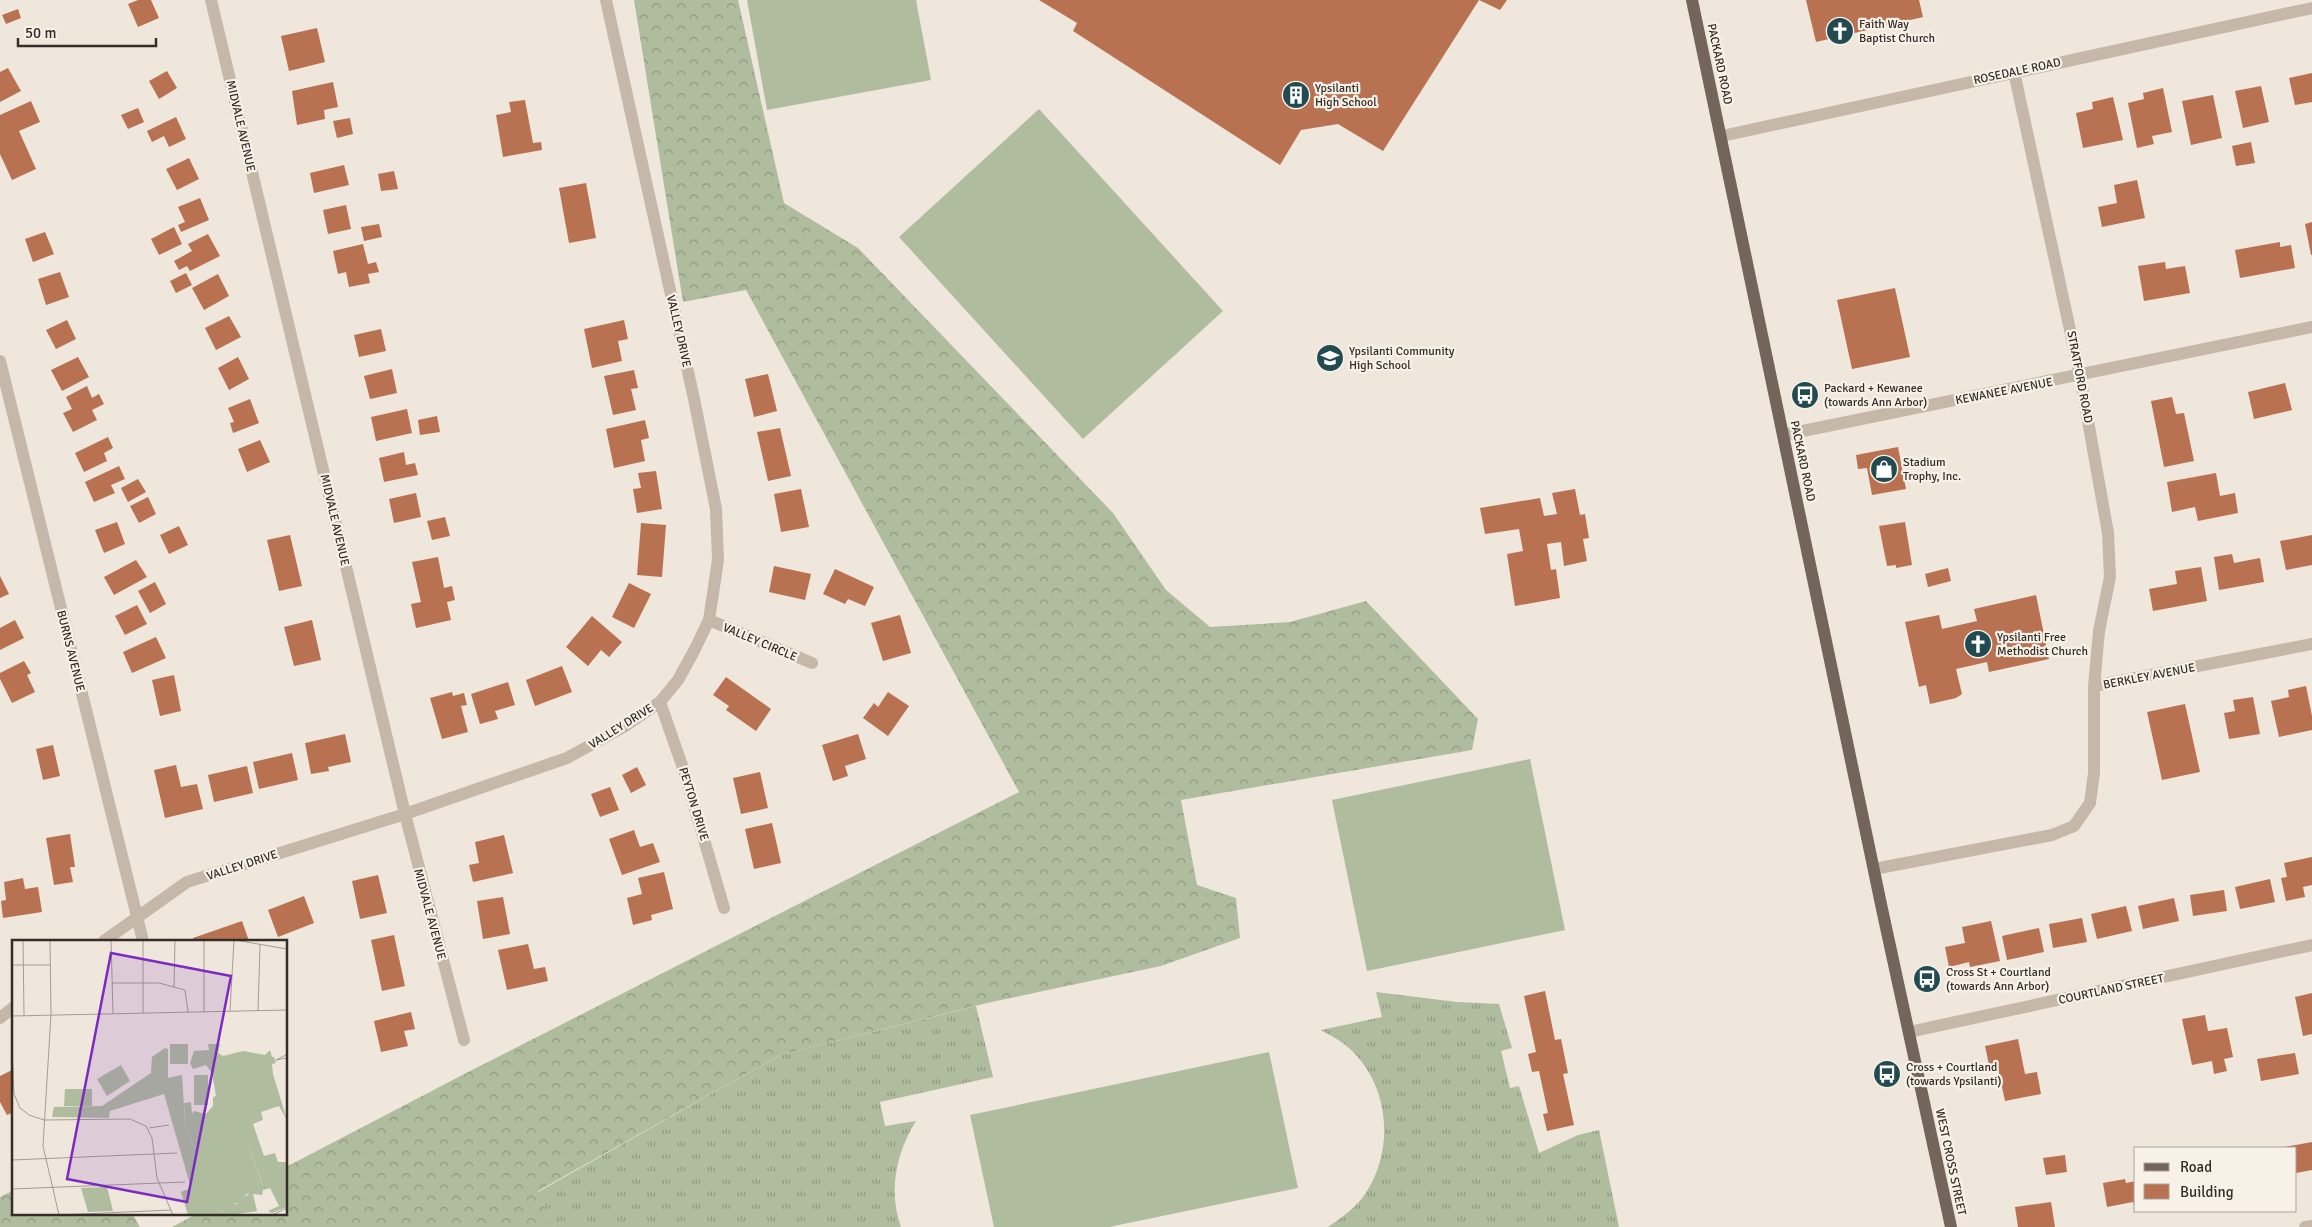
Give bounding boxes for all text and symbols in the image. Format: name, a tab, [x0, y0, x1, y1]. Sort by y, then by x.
scale bar	[18, 15, 155, 47]
church icon: Faith Way Baptist Church	[1825, 16, 1855, 46]
place label: Faith Way Baptist Church	[1859, 17, 1935, 46]
street label: PACKARD ROAD	[1704, 22, 1735, 106]
text: 50 m	[25, 24, 56, 42]
street label: ROSEDALE ROAD	[1972, 55, 2062, 88]
street label: MIDVALE AVENUE	[223, 79, 258, 174]
building icon: Ypsilanti High School	[1281, 80, 1311, 110]
place label: Ypsilanti High School	[1315, 81, 1377, 110]
street label: VALLEY DRIVE	[663, 294, 694, 369]
street label: STRATFORD ROAD	[2063, 330, 2096, 425]
school or university icon: Ypsilanti Community High School	[1315, 343, 1345, 373]
place label: Ypsilanti Community High School	[1349, 344, 1455, 373]
street label: KEWANEE AVENUE	[1954, 375, 2054, 408]
bus stop icon: Packard + Kewanee (towards Ann Arbor)	[1790, 380, 1820, 410]
place label: Packard + Kewanee (towards Ann Arbor)	[1824, 381, 1927, 410]
street label: PACKARD ROAD	[1787, 419, 1818, 503]
shop icon: Stadium Trophy, Inc.	[1869, 454, 1899, 484]
place label: Stadium Trophy, Inc.	[1903, 455, 1961, 484]
street label: MIDVALE AVENUE	[317, 473, 352, 568]
street label: BURNS AVENUE	[53, 609, 88, 694]
street label: VALLEY CIRCLE	[720, 620, 799, 665]
church icon: Ypsilanti Free Methodist Church	[1963, 629, 1993, 659]
place label: Ypsilanti Free Methodist Church	[1997, 630, 2088, 659]
street label: BERKLEY AVENUE	[2102, 660, 2197, 693]
street label: VALLEY DRIVE	[586, 700, 657, 752]
street label: PEYTON DRIVE	[675, 766, 712, 843]
street label: VALLEY DRIVE	[205, 847, 280, 884]
street label: MIDVALE AVENUE	[410, 867, 449, 961]
inset map	[12, 940, 288, 1214]
bus stop icon: Cross St + Courtland (towards Ann Arbor)	[1912, 964, 1942, 994]
place label: Cross St + Courtland (towards Ann Arbor)	[1946, 965, 2051, 994]
street label: COURTLAND STREET	[2057, 971, 2165, 1008]
bus stop icon: Cross + Courtland (towards Ypsilanti)	[1872, 1059, 1902, 1089]
place label: Cross + Courtland (towards Ypsilanti)	[1906, 1060, 2002, 1089]
street label: WEST CROSS STREET	[1932, 1107, 1969, 1217]
legend	[2134, 1147, 2297, 1212]
text: Road	[2180, 1158, 2212, 1176]
text: Building	[2180, 1183, 2234, 1201]

